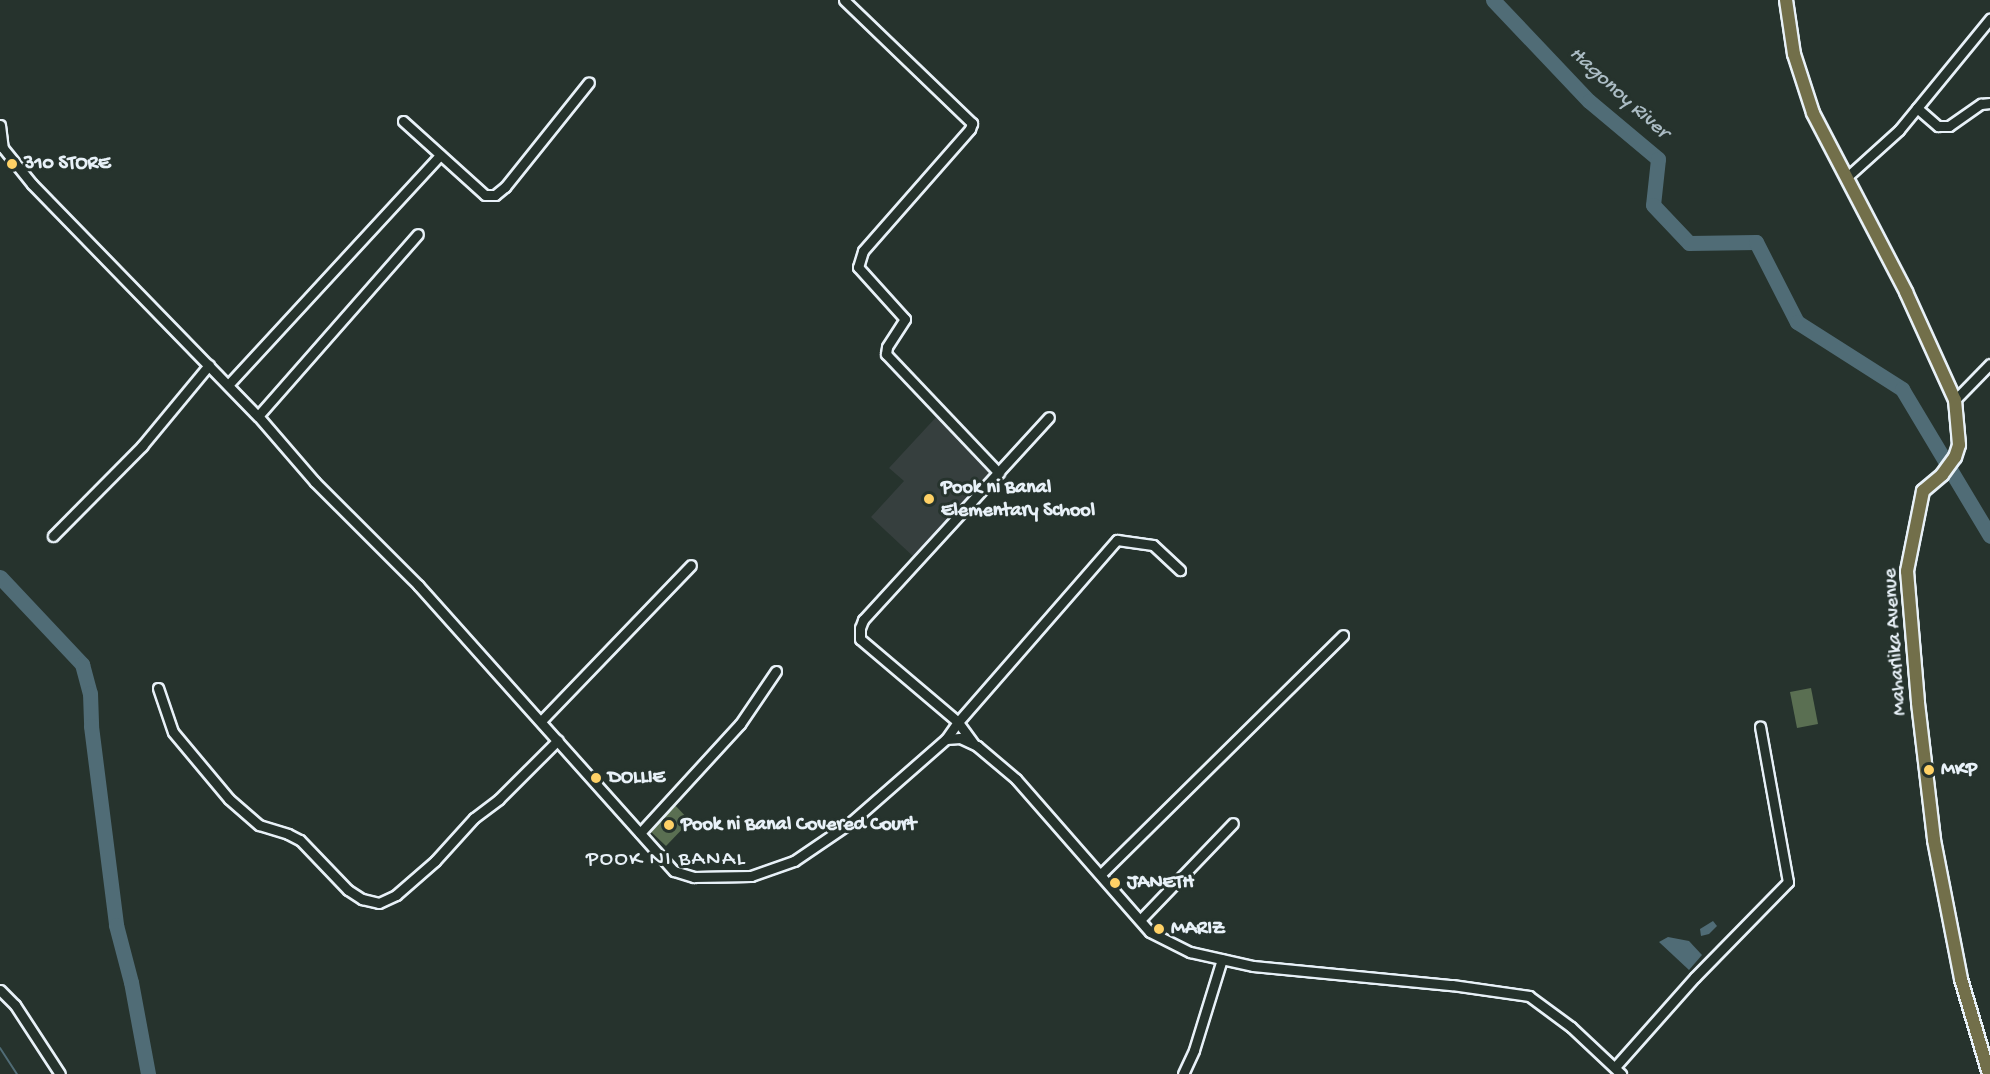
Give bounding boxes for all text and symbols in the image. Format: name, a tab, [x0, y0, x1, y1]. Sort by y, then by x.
water label: Hagonoy River	[1563, 43, 1673, 145]
place label: 310 STORE	[24, 152, 111, 176]
marker: 310 STORE	[5, 157, 19, 171]
place label: Pook ni Banal Elementary School	[941, 476, 1095, 523]
marker: Pook ni Banal Elementary School	[922, 492, 936, 506]
street label: Maharlika Avenue	[1879, 568, 1913, 716]
place label: MKP	[1941, 758, 1977, 782]
marker: MKP	[1922, 763, 1936, 777]
place label: DOLLIE	[608, 766, 665, 790]
marker: DOLLIE	[589, 771, 603, 785]
place label: Pook ni Banal Covered Court	[681, 813, 916, 837]
marker: Pook ni Banal Covered Court	[662, 818, 676, 832]
district label: POOK NI BANAL	[586, 848, 746, 874]
place label: JANETH	[1127, 871, 1194, 895]
marker: JANETH	[1108, 876, 1122, 890]
place label: MARIZ	[1171, 917, 1225, 941]
marker: MARIZ	[1152, 922, 1166, 936]

